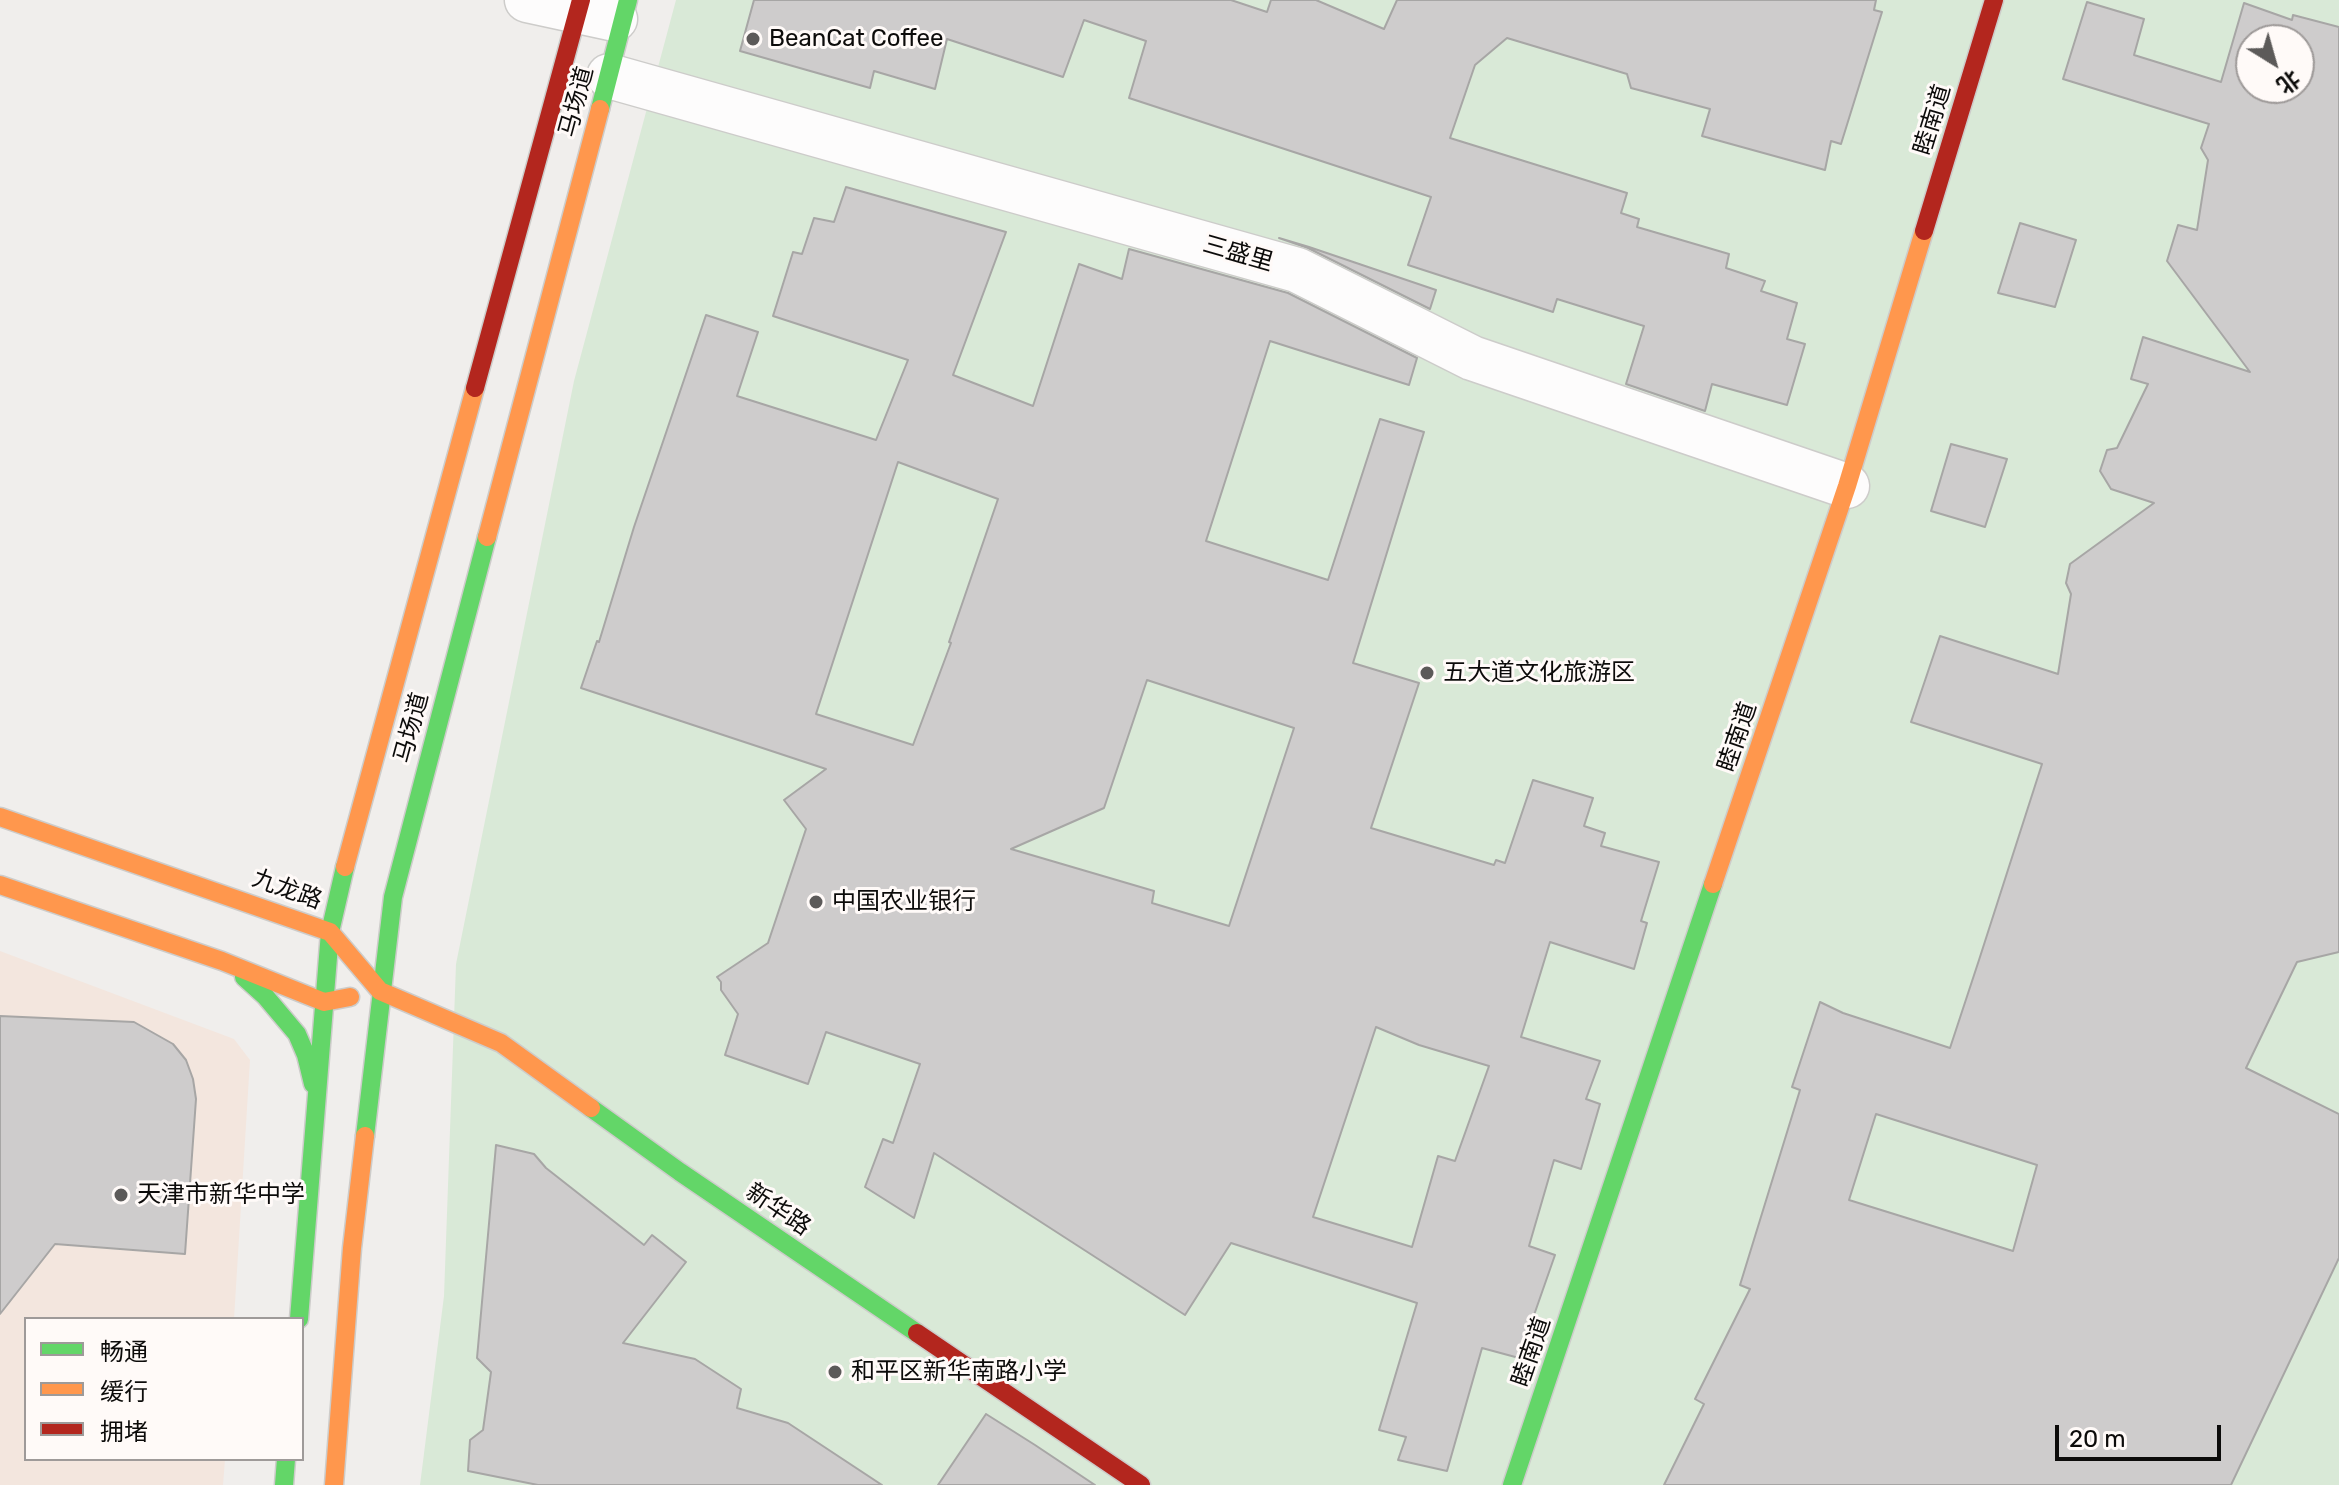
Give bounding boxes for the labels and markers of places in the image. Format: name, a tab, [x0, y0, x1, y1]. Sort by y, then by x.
place label: BeanCat Coffee	[769, 25, 943, 53]
marker: BeanCat Coffee	[744, 30, 762, 48]
place label: 五大道文化旅游区	[1443, 659, 1635, 687]
marker: 五大道文化旅游区	[1418, 664, 1436, 682]
place label: 中国农业银行	[832, 888, 976, 916]
marker: 中国农业银行	[807, 893, 825, 911]
place label: 天津市新华中学	[137, 1181, 305, 1209]
marker: 天津市新华中学	[112, 1186, 130, 1204]
place label: 和平区新华南路小学	[851, 1358, 1067, 1386]
marker: 和平区新华南路小学	[826, 1363, 844, 1381]

